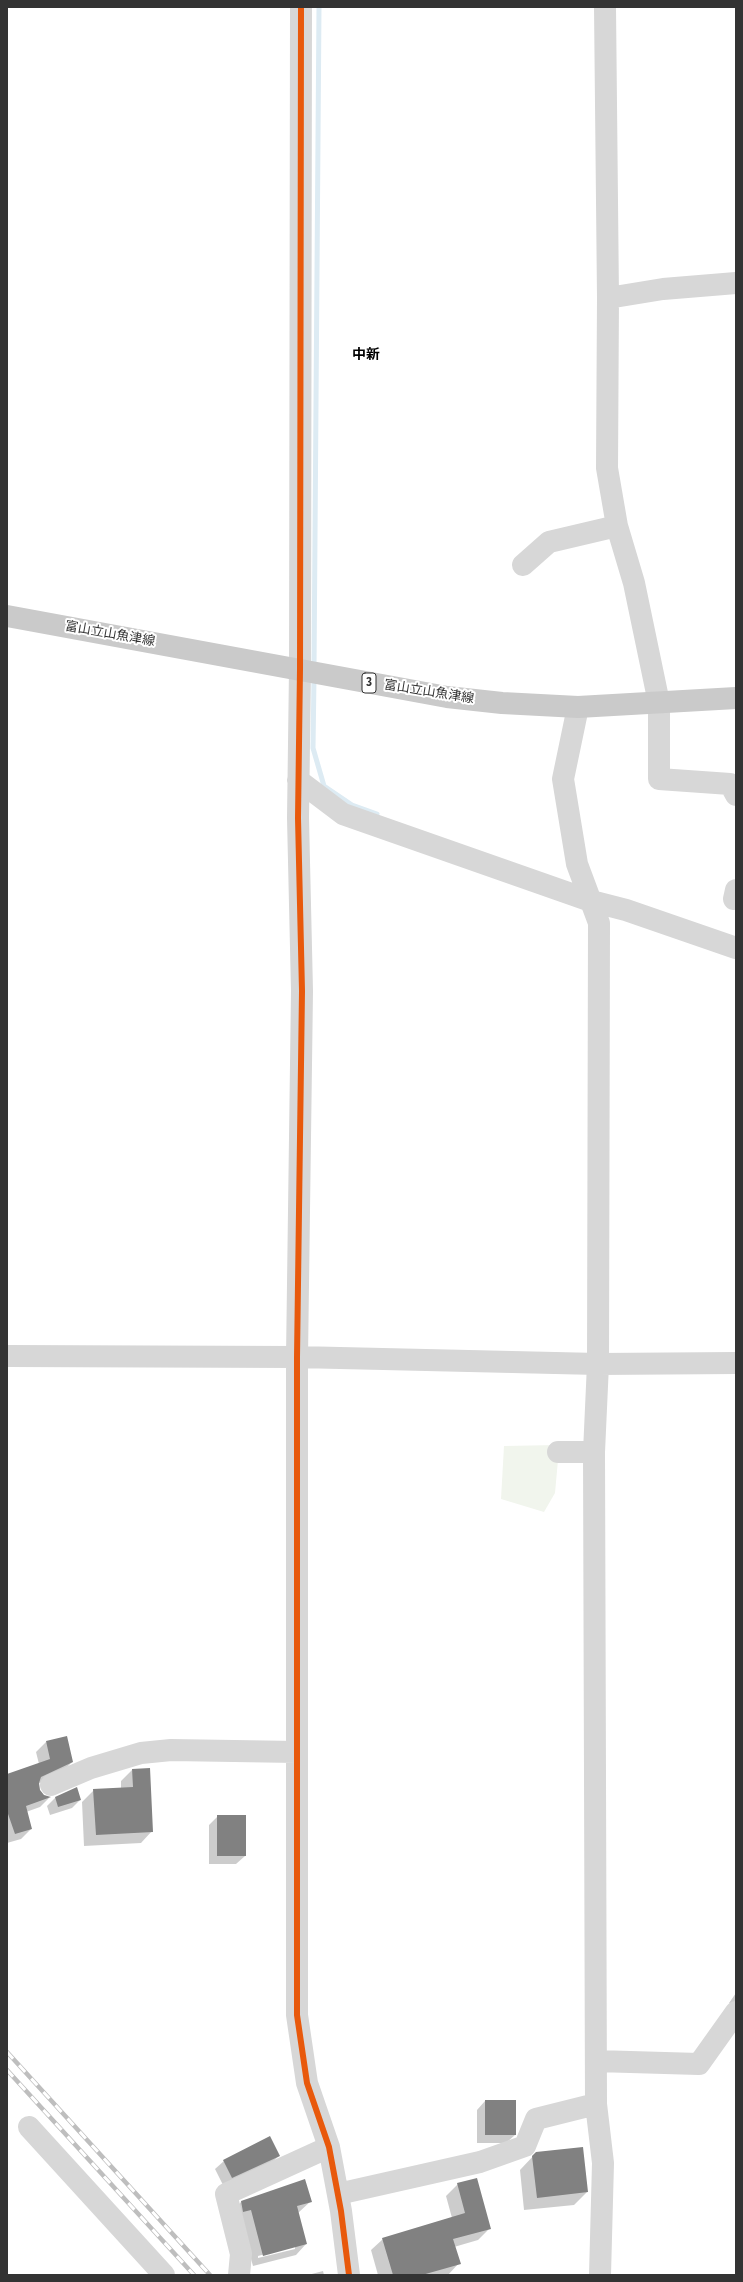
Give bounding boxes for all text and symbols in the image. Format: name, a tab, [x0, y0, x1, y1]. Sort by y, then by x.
district label: 中新	[352, 347, 380, 363]
street label: 富山立山魚津線	[64, 618, 156, 650]
road number: 3	[362, 673, 376, 693]
street label: 富山立山魚津線	[383, 677, 475, 707]

